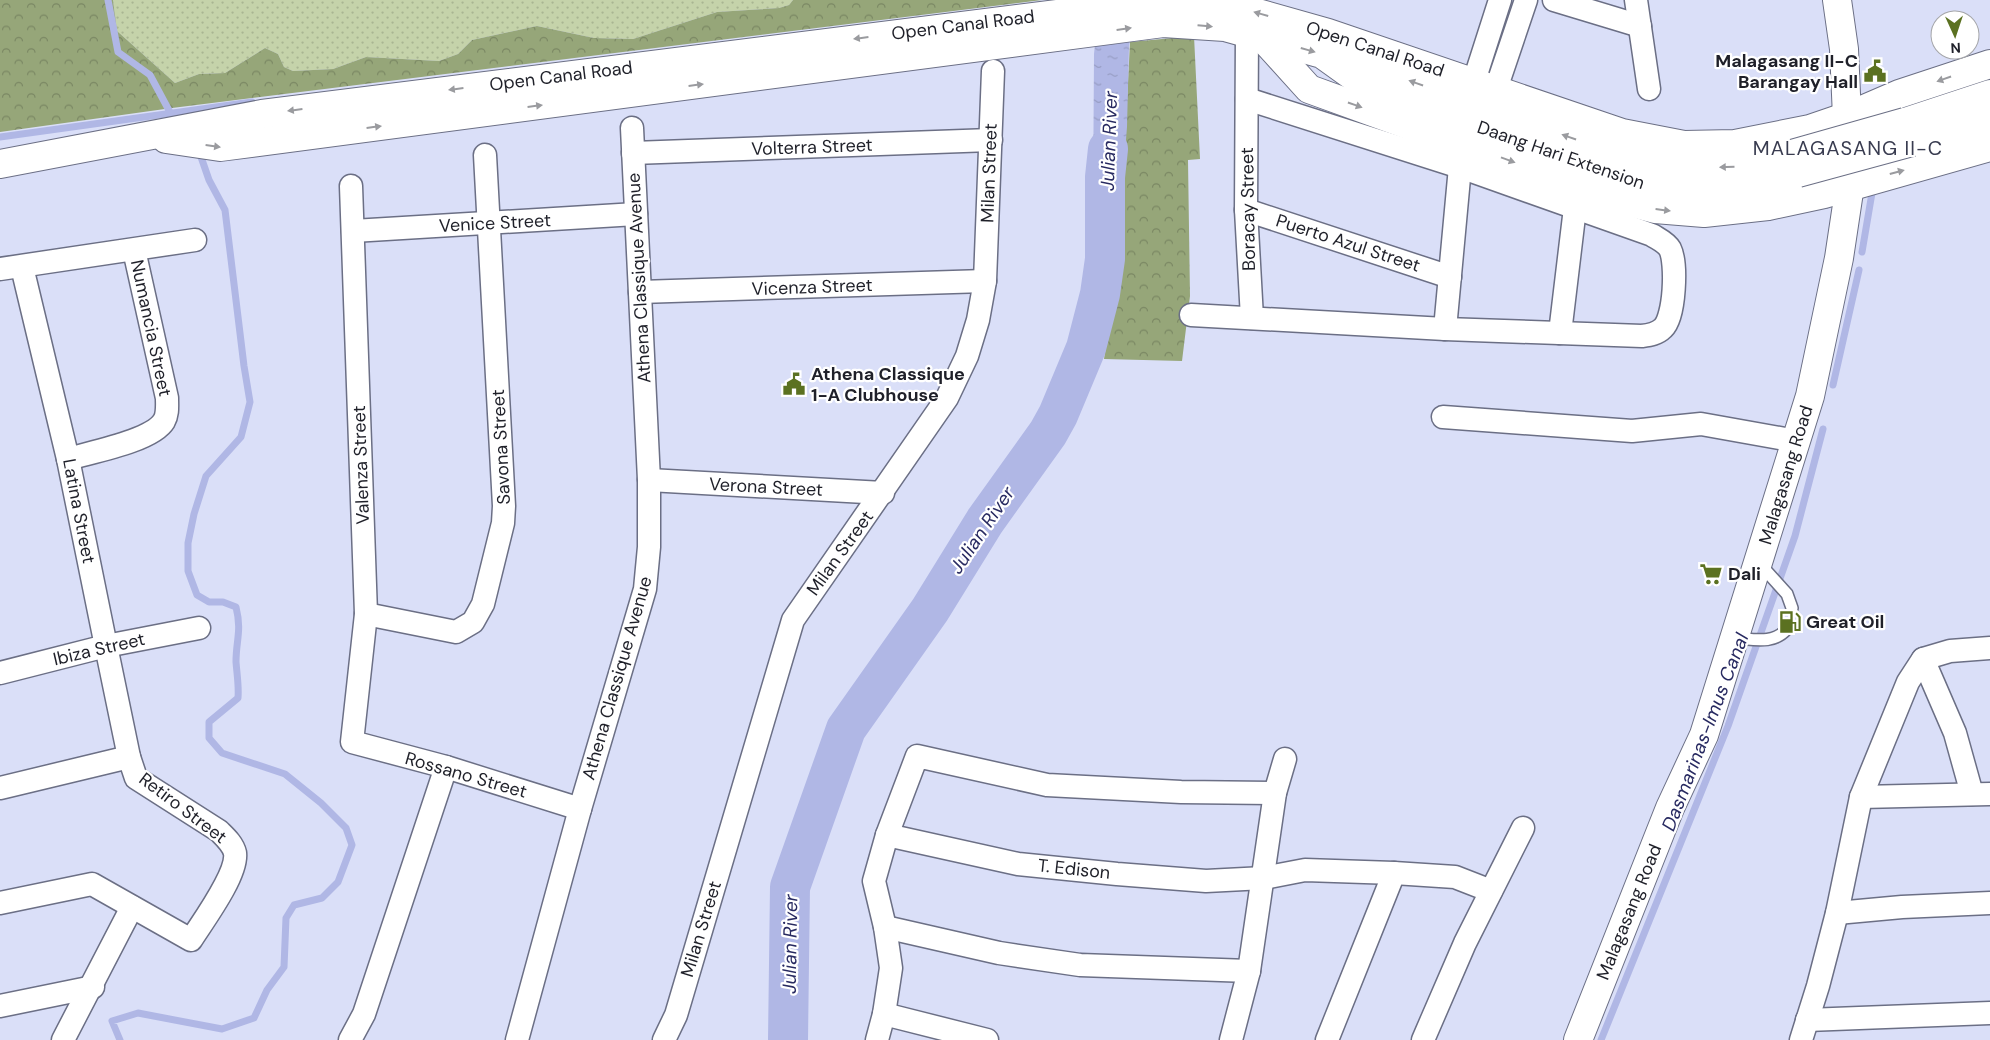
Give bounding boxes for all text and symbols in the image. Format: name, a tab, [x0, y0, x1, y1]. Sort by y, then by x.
street label: Open Canal Road	[890, 4, 1036, 46]
one-way arrow	[1253, 9, 1268, 17]
north arrow	[1930, 10, 1980, 60]
street label: Open Canal Road	[1303, 15, 1447, 83]
one-way arrow	[1198, 22, 1214, 30]
one-way arrow	[1117, 25, 1133, 33]
one-way arrow	[852, 34, 868, 42]
text: N	[1950, 39, 1961, 57]
one-way arrow	[1301, 46, 1316, 54]
place label: Malagasang II-C Barangay Hall	[1715, 49, 1858, 94]
street label: Open Canal Road	[488, 55, 634, 97]
public building icon: Malagasang II-C Barangay Hall	[1862, 58, 1888, 84]
one-way arrow	[1936, 75, 1951, 83]
one-way arrow	[1408, 79, 1423, 86]
one-way arrow	[688, 81, 704, 89]
one-way arrow	[448, 86, 464, 94]
water label: Julian River	[1095, 90, 1123, 191]
one-way arrow	[1348, 101, 1363, 109]
one-way arrow	[527, 102, 543, 110]
one-way arrow	[287, 106, 303, 114]
street label: Daang Hari Extension	[1474, 115, 1648, 195]
one-way arrow	[366, 123, 382, 131]
street label: Milan Street	[975, 123, 1003, 223]
street label: Volterra Street	[751, 133, 873, 161]
one-way arrow	[1561, 133, 1576, 141]
district label: MALAGASANG II-C	[1753, 135, 1943, 161]
one-way arrow	[205, 142, 221, 150]
street label: Boracay Street	[1235, 147, 1261, 271]
one-way arrow	[1501, 156, 1516, 164]
one-way arrow	[1719, 164, 1735, 172]
one-way arrow	[1889, 168, 1904, 176]
street label: Athena Classique Avenue	[622, 172, 656, 384]
one-way arrow	[1655, 206, 1671, 214]
street label: Venice Street	[438, 208, 552, 238]
street label: Puerto Azul Street	[1273, 208, 1423, 278]
street label: Numancia Street	[125, 257, 177, 399]
street label: Vicenza Street	[751, 273, 873, 301]
place label: Athena Classique 1-A Clubhouse	[811, 362, 965, 407]
public building icon: Athena Classique 1-A Clubhouse	[781, 371, 807, 397]
street label: Savona Street	[486, 389, 516, 505]
street label: Malagasang Road	[1753, 402, 1819, 548]
street label: Valenza Street	[347, 405, 375, 525]
street label: Latina Street	[57, 457, 101, 565]
street label: Verona Street	[708, 472, 824, 502]
water label: Julian River	[944, 481, 1021, 578]
street label: Milan Street	[801, 506, 879, 600]
supermarket icon: Dali	[1698, 561, 1724, 587]
place label: Dali	[1728, 562, 1761, 586]
street label: Athena Classique Avenue	[576, 573, 658, 783]
fuel station icon: Great Oil	[1777, 609, 1803, 635]
place label: Great Oil	[1806, 610, 1884, 634]
street label: Ibiza Street	[51, 627, 147, 671]
water label: Dasmarinas-Imus Canal	[1656, 629, 1755, 834]
street label: Rossano Street	[402, 746, 530, 804]
street label: Retiro Street	[134, 767, 232, 849]
street label: Malagasang Road	[1591, 841, 1667, 983]
street label: T. Edison	[1037, 853, 1111, 885]
street label: Milan Street	[675, 878, 727, 980]
water label: Julian River	[777, 893, 803, 994]

